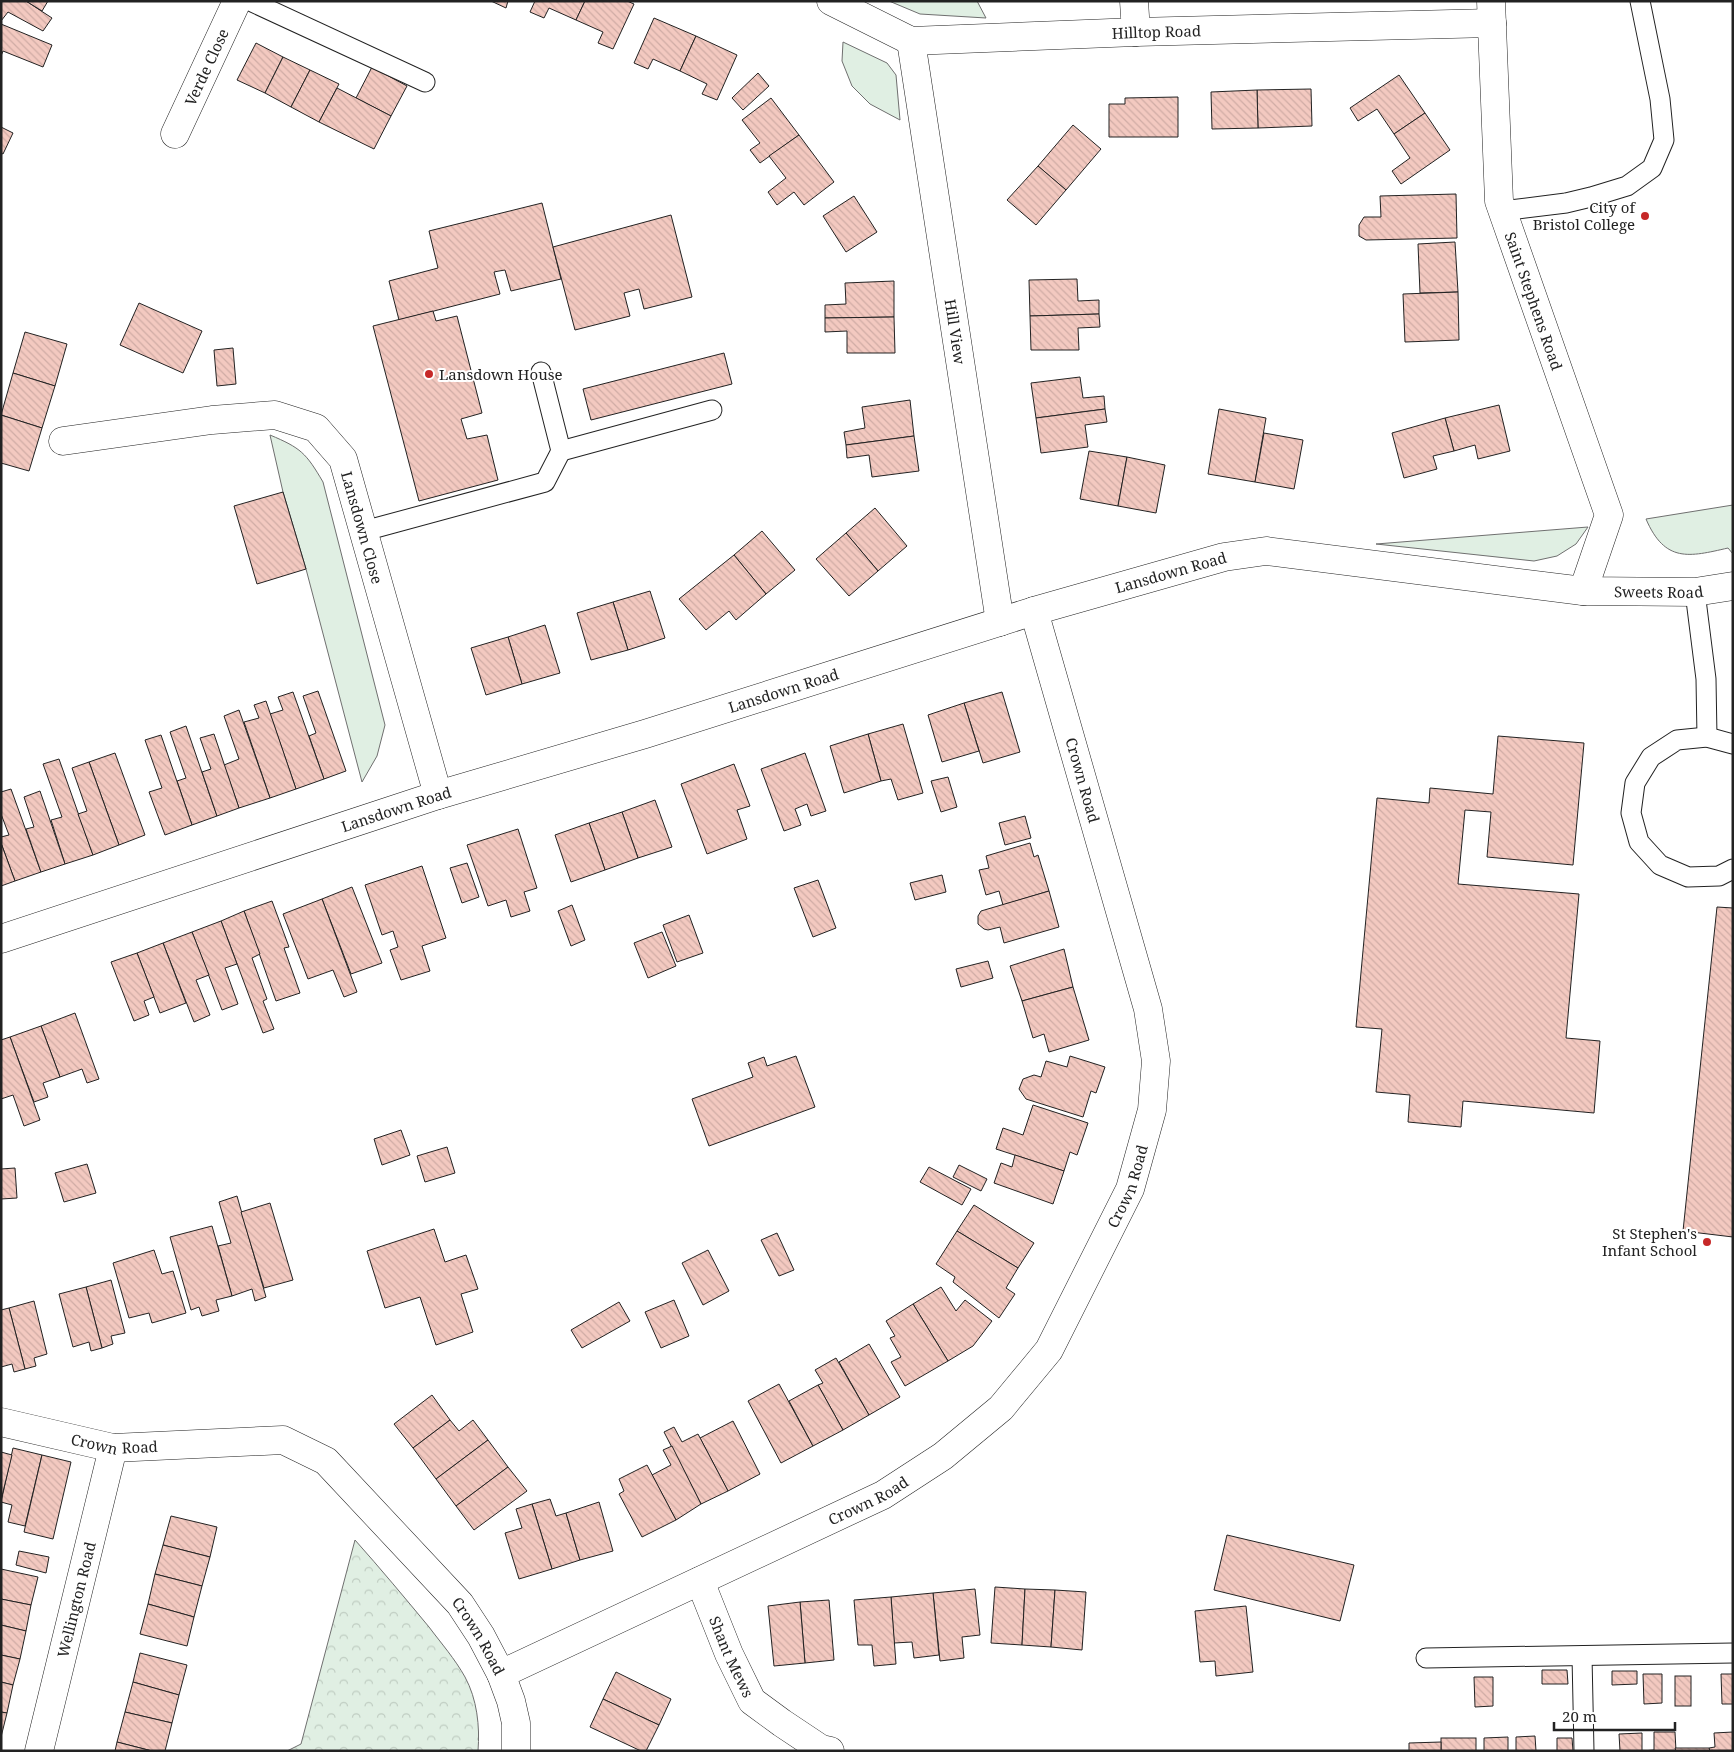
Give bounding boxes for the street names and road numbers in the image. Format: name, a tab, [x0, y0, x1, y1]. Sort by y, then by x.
street label: Hilltop Road	[1111, 20, 1201, 43]
street label: Verde Close	[180, 25, 233, 109]
street label: Saint Stephens Road	[1501, 229, 1567, 373]
street label: Hill View	[941, 298, 970, 366]
street label: Lansdown Close	[337, 469, 388, 586]
street label: Lansdown Road	[1113, 547, 1229, 597]
street label: Sweets Road	[1614, 581, 1705, 602]
street label: Lansdown Road	[726, 663, 841, 717]
street label: Crown Road	[1061, 735, 1105, 825]
street label: Lansdown Road	[338, 782, 454, 836]
street label: Crown Road	[1102, 1142, 1152, 1231]
street label: Crown Road	[69, 1429, 158, 1459]
street label: Crown Road	[825, 1471, 912, 1529]
street label: Wellington Road	[52, 1540, 100, 1659]
street label: Crown Road	[448, 1592, 510, 1678]
street label: Shant Mews	[705, 1613, 759, 1701]

